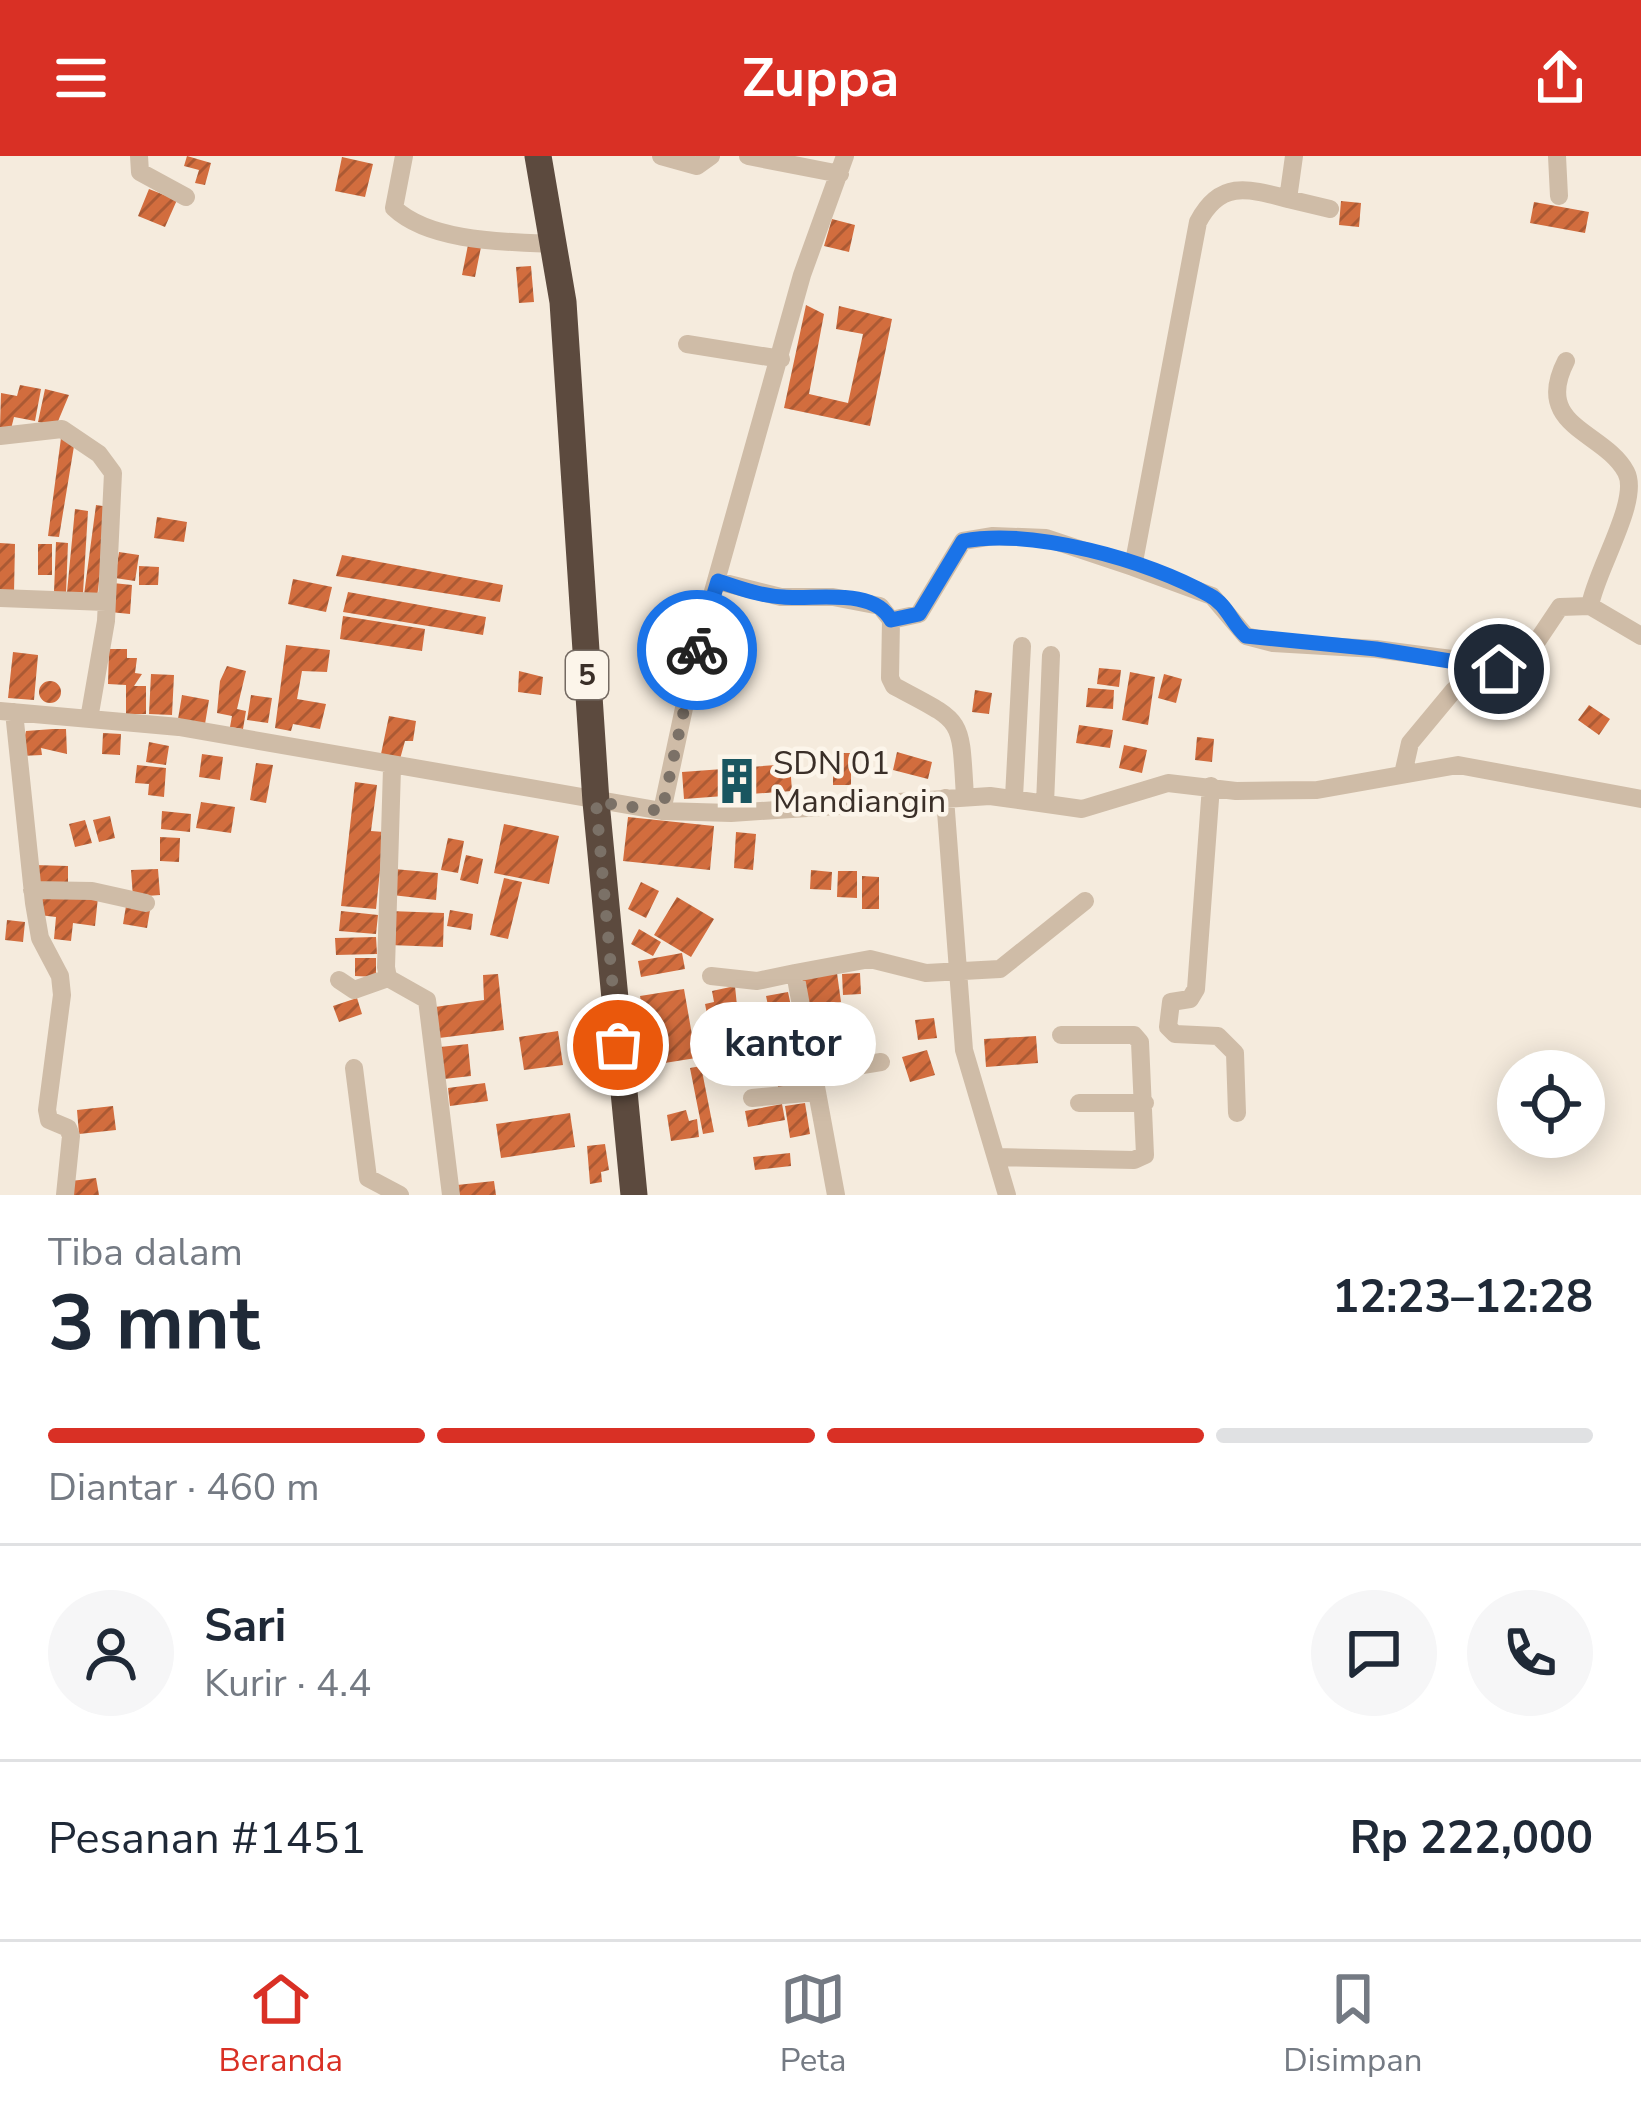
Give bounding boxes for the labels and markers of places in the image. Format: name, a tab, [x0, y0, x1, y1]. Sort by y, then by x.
pin	[1448, 618, 1550, 720]
place label: SDN 01 Mandiangin	[773, 741, 946, 824]
building icon: SDN 01 Mandiangin	[712, 756, 762, 806]
pin	[567, 994, 669, 1096]
callout: kantor	[690, 1003, 876, 1087]

